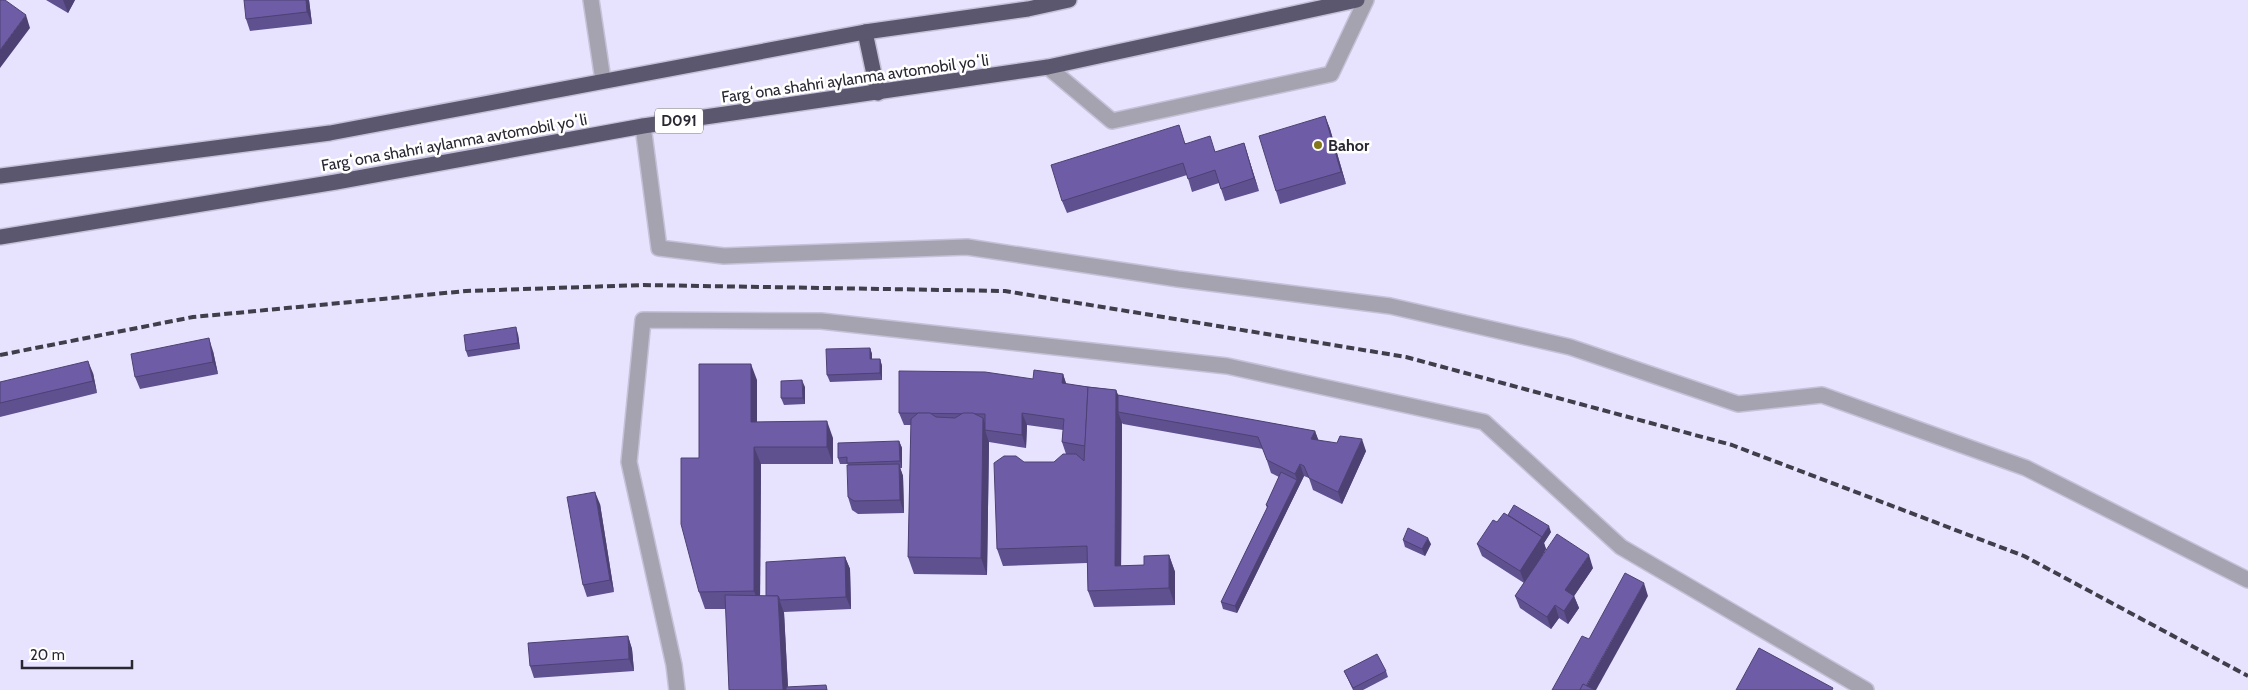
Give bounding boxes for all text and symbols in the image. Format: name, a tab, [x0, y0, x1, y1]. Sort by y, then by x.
street label: Fargʻona shahri aylanma avtomobil yoʻli	[720, 50, 990, 107]
road number: D091	[655, 108, 703, 134]
street label: Fargʻona shahri aylanma avtomobil yoʻli	[320, 110, 589, 175]
place label: Bahor	[1328, 136, 1370, 155]
marker: Bahor	[1312, 139, 1324, 151]
scale bar	[22, 638, 132, 670]
text: 20 m	[30, 646, 65, 664]

